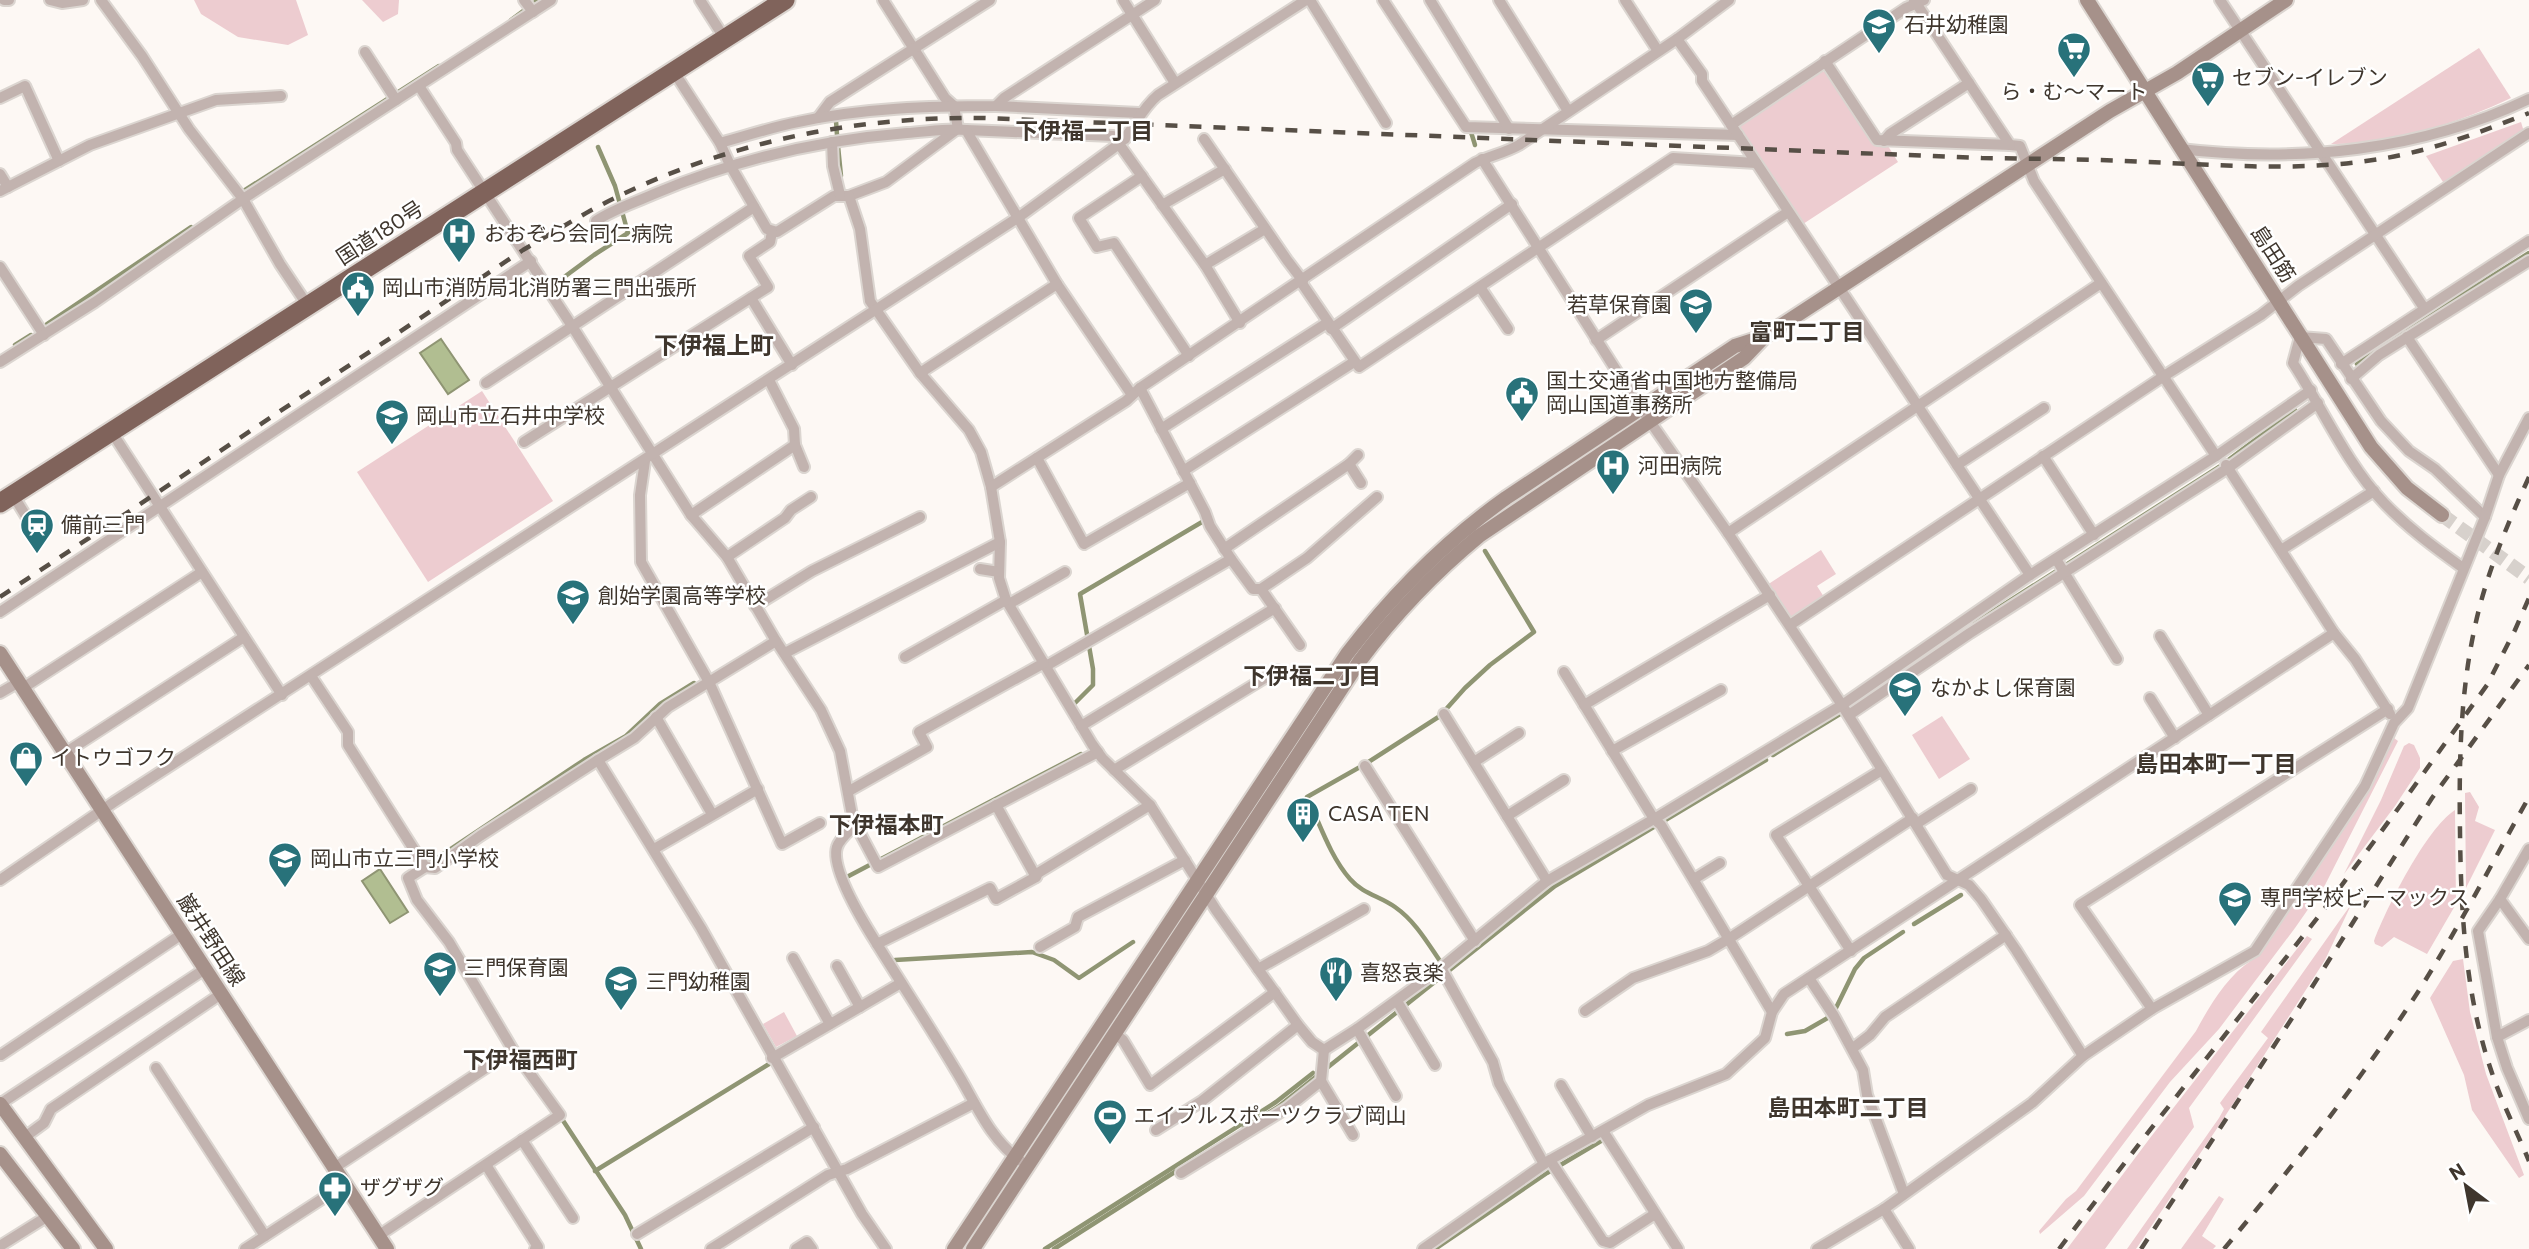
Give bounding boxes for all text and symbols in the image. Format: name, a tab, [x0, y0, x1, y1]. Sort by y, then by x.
school or university icon: 石井幼稚園	[1860, 6, 1898, 55]
place label: 石井幼稚園	[1904, 11, 2009, 36]
supermarket icon: ら・む〜マート	[2055, 30, 2093, 79]
supermarket icon: セブン-イレブン	[2189, 59, 2227, 108]
place label: セブン-イレブン	[2232, 64, 2388, 89]
place label: ら・む〜マート	[2001, 78, 2148, 103]
district label: 下伊福一丁目	[1015, 116, 1153, 144]
street label: 国道180号	[331, 194, 427, 269]
hospital icon: おおぞら会同仁病院	[440, 215, 478, 264]
place label: おおぞら会同仁病院	[484, 220, 673, 245]
street label: 島田筋	[2247, 220, 2302, 286]
public building icon: 岡山市消防局北消防署三門出張所	[339, 269, 377, 318]
place label: 岡山市消防局北消防署三門出張所	[382, 274, 697, 299]
school or university icon: 若草保育園	[1677, 286, 1715, 335]
place label: 若草保育園	[1567, 291, 1672, 316]
district label: 富町二丁目	[1750, 317, 1865, 345]
district label: 下伊福上町	[654, 330, 774, 359]
place label: 国土交通省中国地方整備局 岡山国道事務所	[1546, 367, 1798, 416]
public building icon: 国土交通省中国地方整備局 岡山国道事務所	[1503, 374, 1541, 423]
school or university icon: 岡山市立石井中学校	[373, 397, 411, 446]
place label: 岡山市立石井中学校	[416, 402, 605, 427]
hospital icon: 河田病院	[1594, 447, 1632, 496]
place label: 河田病院	[1638, 452, 1722, 477]
station icon: 備前三門	[18, 506, 56, 555]
place label: 備前三門	[61, 511, 145, 536]
school or university icon: 創始学園高等学校	[554, 577, 592, 626]
place label: 創始学園高等学校	[598, 582, 766, 607]
district label: 下伊福二丁目	[1243, 661, 1381, 689]
school or university icon: なかよし保育園	[1886, 669, 1924, 718]
place label: なかよし保育園	[1930, 674, 2076, 699]
shop icon: イトウゴフク	[7, 739, 45, 788]
place label: イトウゴフク	[50, 744, 176, 769]
district label: 島田本町一丁目	[2136, 749, 2297, 777]
building icon: CASA TEN	[1284, 795, 1322, 844]
place label: CASA TEN	[1328, 800, 1429, 825]
district label: 下伊福本町	[829, 810, 944, 838]
school or university icon: 岡山市立三門小学校	[266, 840, 304, 889]
place label: 岡山市立三門小学校	[310, 845, 499, 870]
school or university icon: 専門学校ビーマックス	[2216, 879, 2254, 928]
place label: 専門学校ビーマックス	[2260, 884, 2469, 909]
street label: 巌井野田線	[173, 888, 251, 990]
school or university icon: 三門保育園	[421, 949, 459, 998]
place label: 三門保育園	[464, 954, 569, 979]
restaurant icon: 喜怒哀楽	[1317, 954, 1355, 1003]
place label: 喜怒哀楽	[1360, 959, 1444, 984]
school or university icon: 三門幼稚園	[602, 963, 640, 1012]
place label: 三門幼稚園	[646, 968, 751, 993]
district label: 下伊福西町	[463, 1045, 578, 1073]
district label: 島田本町二丁目	[1768, 1093, 1929, 1121]
sports icon: エイブルスポーツクラブ岡山	[1091, 1097, 1129, 1146]
place label: エイブルスポーツクラブ岡山	[1134, 1102, 1407, 1127]
north arrow	[2431, 1151, 2501, 1221]
text: N	[2445, 1158, 2469, 1185]
pharmacy icon: ザグザグ	[316, 1169, 354, 1218]
place label: ザグザグ	[360, 1174, 444, 1199]

